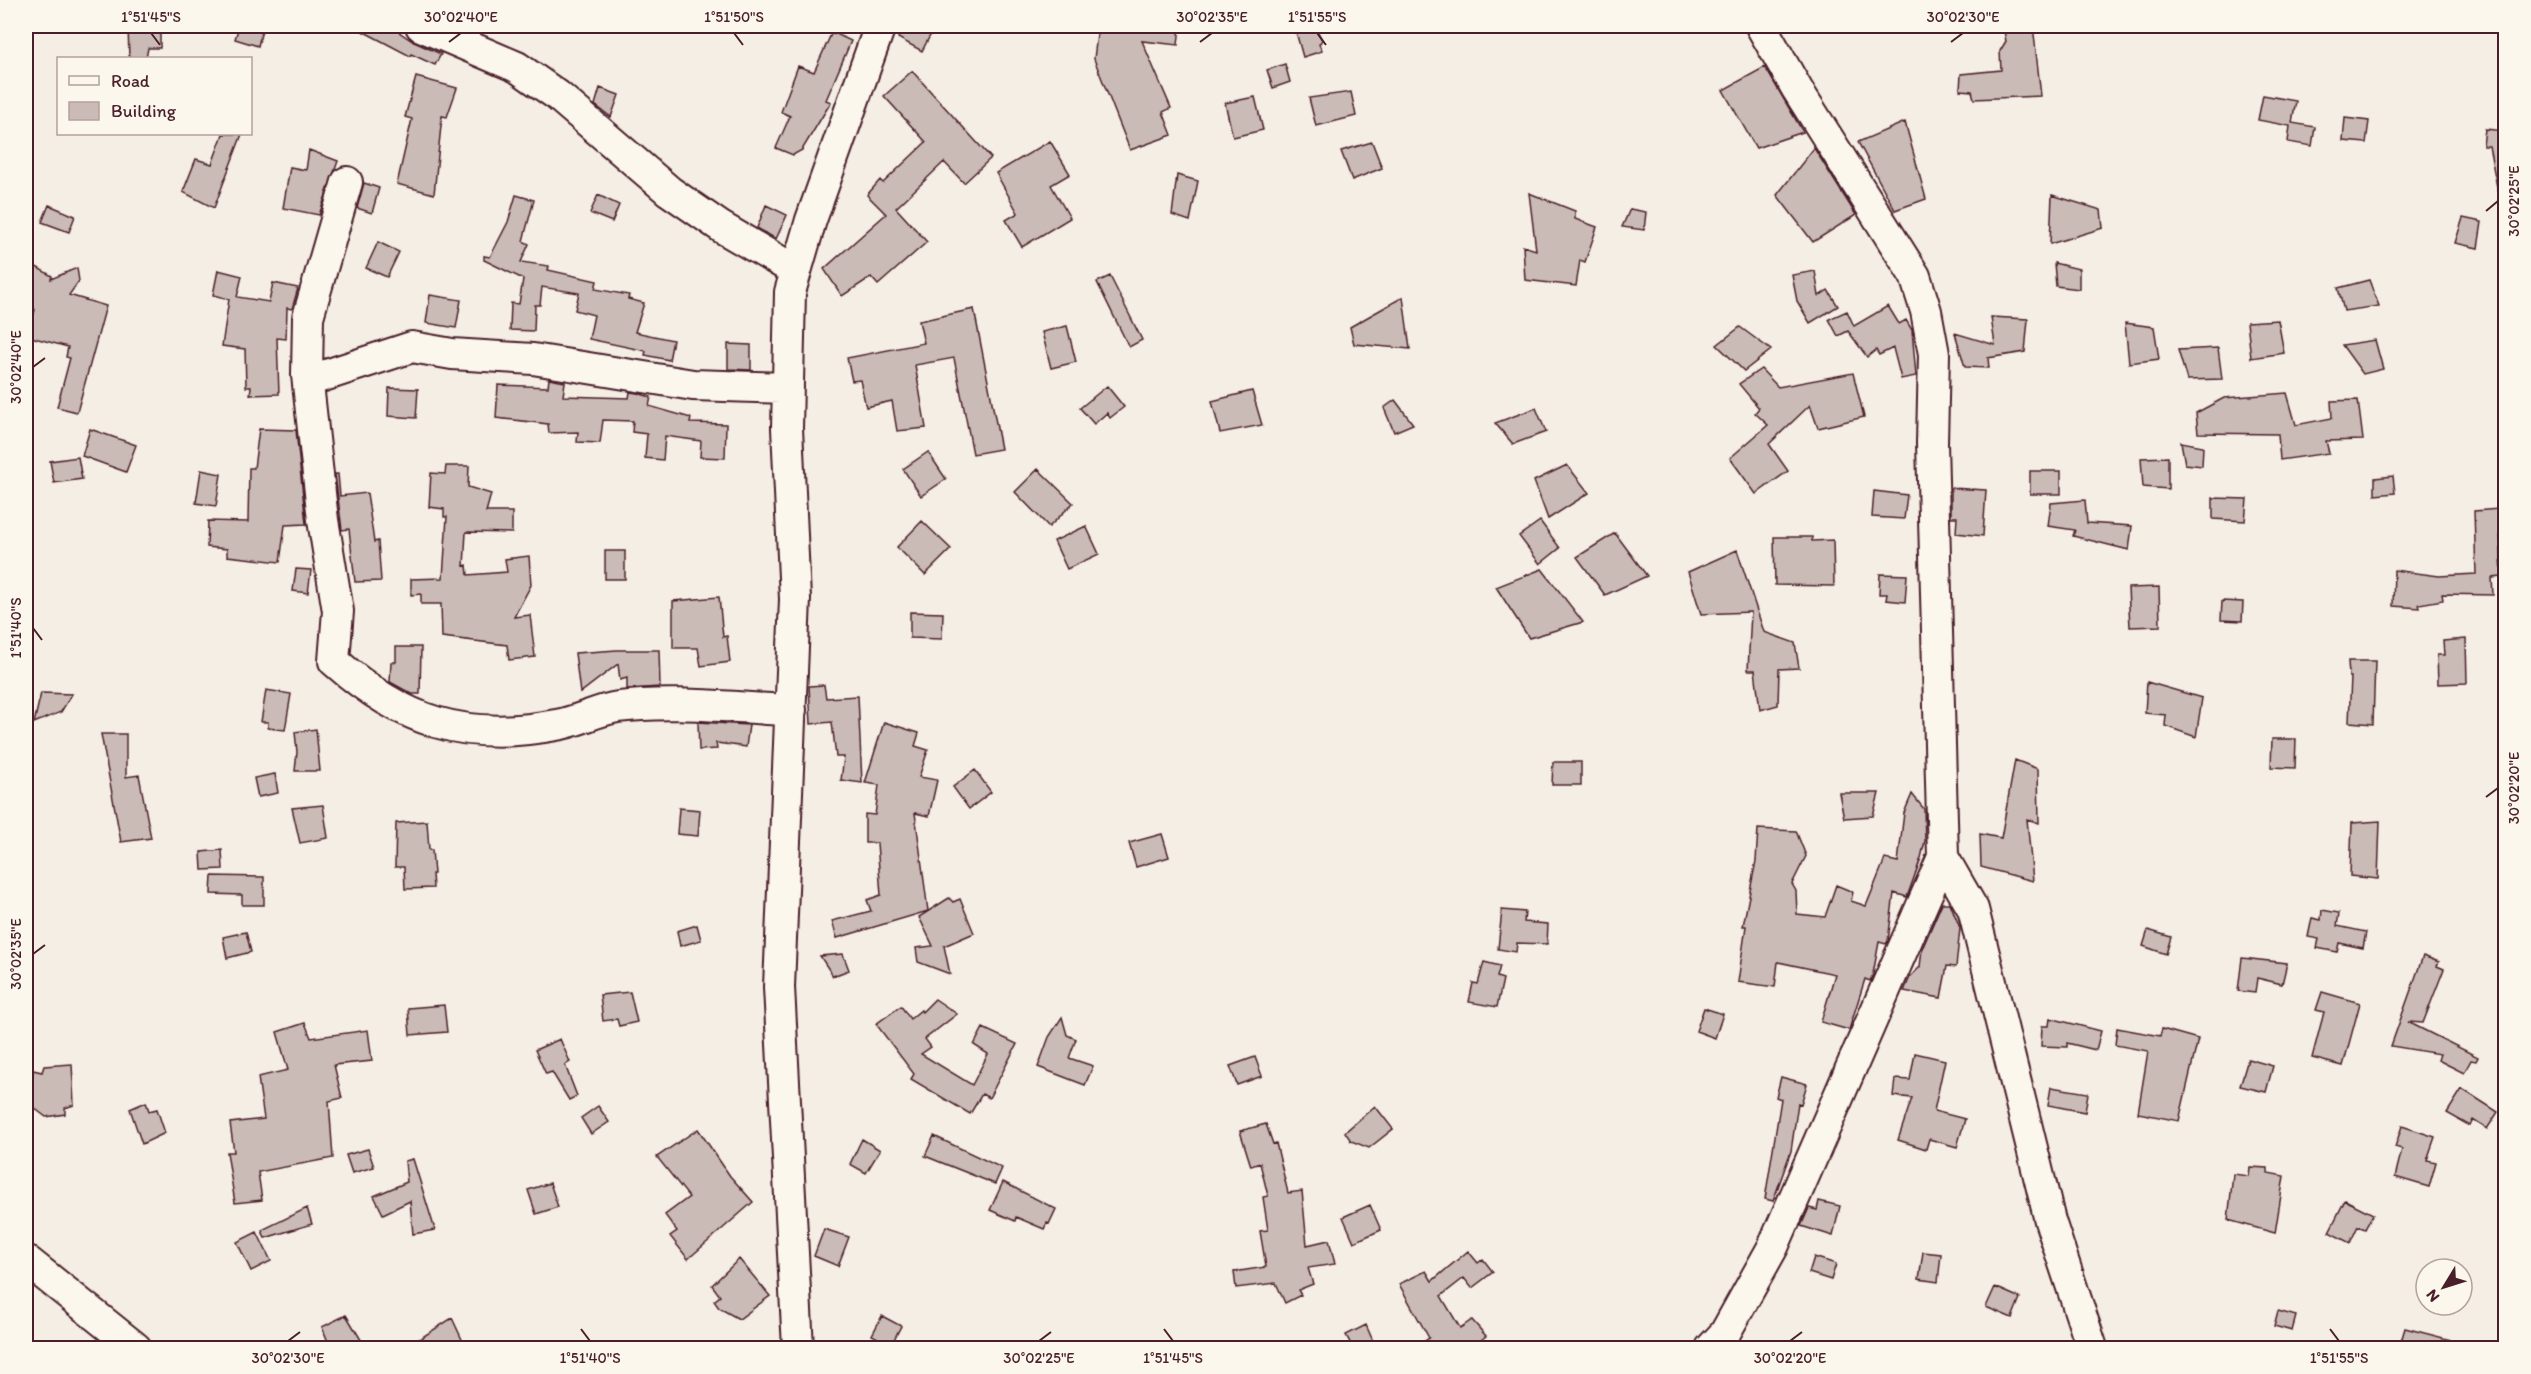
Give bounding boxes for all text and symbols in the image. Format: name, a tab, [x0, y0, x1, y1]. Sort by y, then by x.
text: 1°51'45"S	[121, 8, 181, 26]
text: 30°02'40"E	[424, 8, 498, 26]
text: 1°51'50"S	[704, 8, 764, 26]
text: 30°02'35"E	[1176, 8, 1248, 26]
text: 1°51'55"S	[1288, 8, 1346, 26]
text: 30°02'30"E	[1927, 8, 1999, 26]
legend	[57, 57, 252, 135]
text: Road	[111, 70, 150, 92]
text: Building	[111, 100, 177, 122]
text: 30°02'25"E	[2505, 165, 2523, 237]
text: 30°02'40"E	[7, 330, 25, 404]
text: 1°51'40"S	[7, 597, 25, 659]
text: 30°02'20"E	[2505, 752, 2523, 824]
text: 30°02'35"E	[7, 918, 25, 990]
north arrow	[2414, 1257, 2474, 1317]
text: N	[2422, 1286, 2443, 1306]
text: 30°02'30"E	[252, 1349, 324, 1367]
text: 1°51'40"S	[559, 1349, 621, 1367]
text: 30°02'25"E	[1003, 1349, 1075, 1367]
text: 1°51'45"S	[1143, 1349, 1203, 1367]
text: 30°02'20"E	[1754, 1349, 1826, 1367]
text: 1°51'55"S	[2310, 1349, 2368, 1367]

